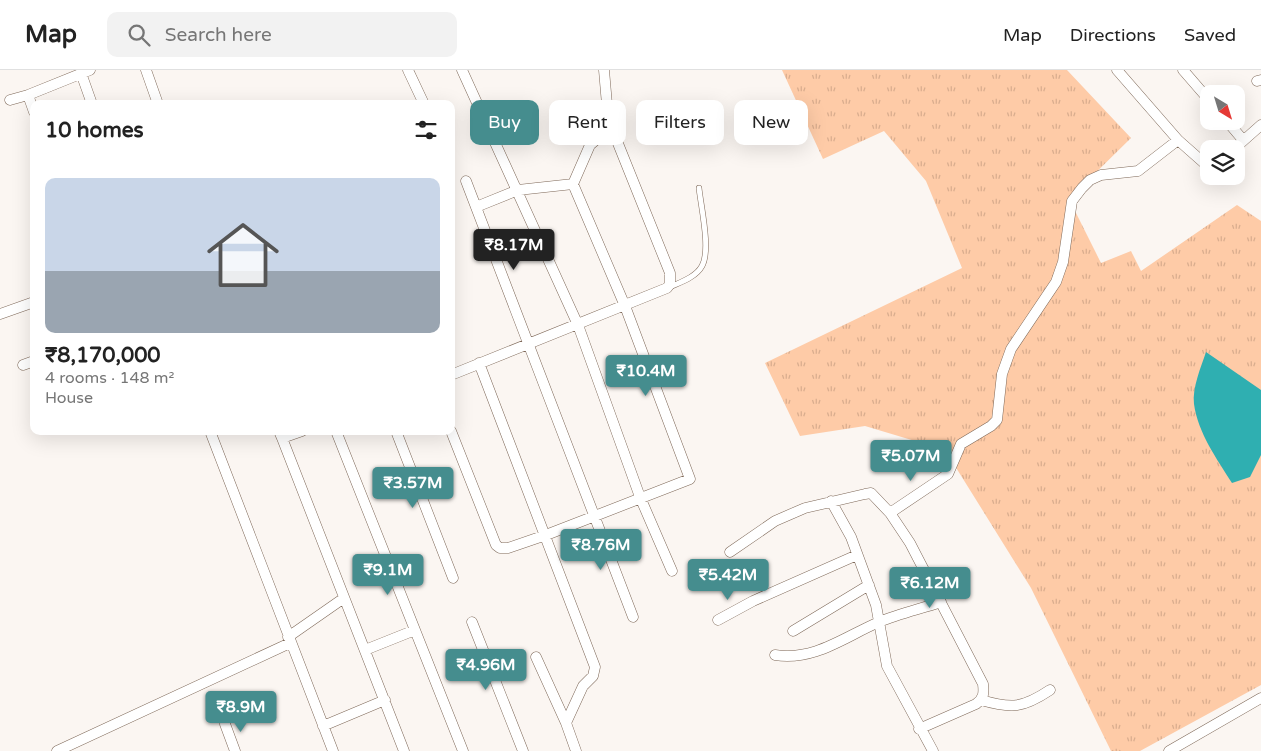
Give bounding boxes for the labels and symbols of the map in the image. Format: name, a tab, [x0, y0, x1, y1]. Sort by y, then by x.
north arrow	[1200, 85, 1245, 130]
pin: ₹8.17M	[473, 228, 555, 271]
pin: ₹10.4M	[605, 354, 687, 397]
pin: ₹5.07M	[870, 440, 952, 482]
pin: ₹3.57M	[372, 466, 454, 509]
pin: ₹8.76M	[560, 528, 642, 571]
pin: ₹9.1M	[353, 554, 423, 596]
pin: ₹5.42M	[687, 558, 769, 601]
pin: ₹6.12M	[889, 566, 971, 609]
pin: ₹4.96M	[445, 648, 527, 691]
pin: ₹8.9M	[206, 690, 276, 733]

